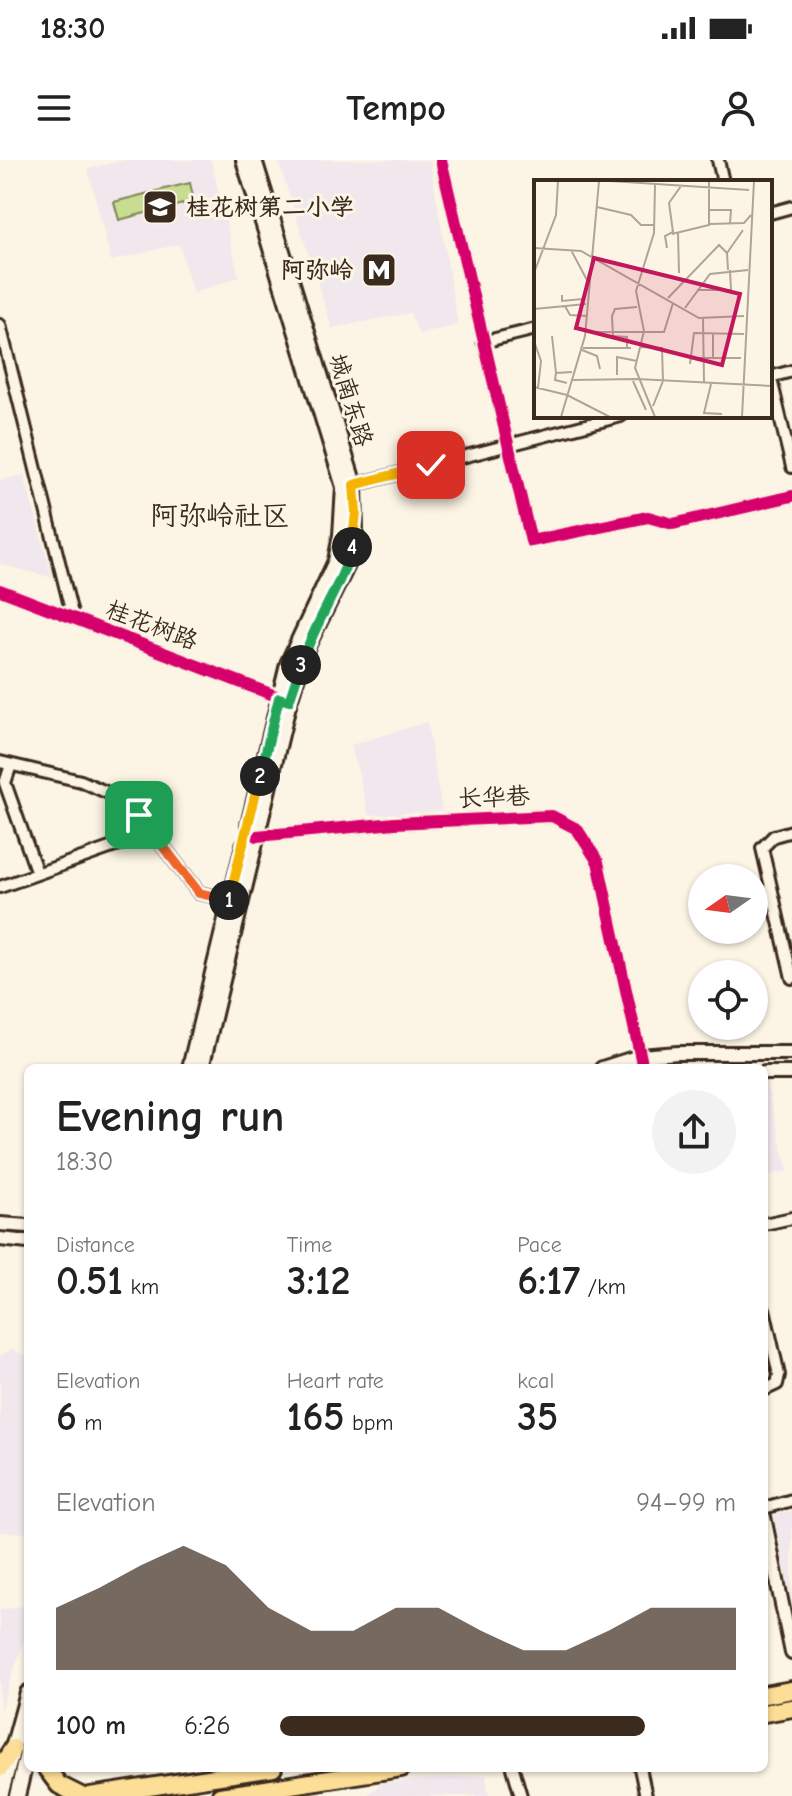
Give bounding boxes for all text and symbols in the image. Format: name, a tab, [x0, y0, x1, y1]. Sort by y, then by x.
text: 18:30	[40, 11, 105, 46]
icon: menu	[32, 86, 76, 130]
icon: person	[716, 86, 760, 130]
text: Tempo	[346, 88, 446, 129]
inset map	[534, 180, 772, 418]
school or university icon: 桂花树第二小学	[141, 188, 179, 226]
place label: 桂花树第二小学	[186, 193, 354, 221]
metro station icon: 阿弥岭	[360, 251, 398, 289]
place label: 阿弥岭	[281, 256, 354, 284]
street label: 城南东路	[324, 350, 378, 450]
pin	[397, 431, 465, 499]
icon: check	[409, 443, 453, 487]
district label: 阿弥岭社区	[150, 500, 290, 532]
pin: 4	[332, 527, 372, 567]
text: 4	[347, 534, 357, 560]
street label: 桂花树路	[102, 595, 202, 655]
pin: 3	[281, 645, 321, 685]
text: 3	[296, 652, 306, 678]
pin: 2	[240, 756, 280, 796]
text: 2	[255, 763, 265, 789]
pin	[105, 781, 173, 849]
street label: 长华巷	[458, 782, 530, 812]
icon: arrive	[117, 793, 161, 837]
north arrow	[688, 864, 768, 944]
map controls	[688, 864, 768, 1040]
pin: 1	[209, 880, 249, 920]
text: 1	[225, 887, 233, 913]
button: locate	[688, 960, 768, 1040]
button: share	[652, 1090, 736, 1174]
text: Evening run	[56, 1091, 284, 1142]
text: 18:30	[56, 1147, 113, 1177]
text: Distance	[56, 1232, 135, 1258]
text: Time	[287, 1232, 332, 1258]
text: Pace	[517, 1232, 562, 1258]
text: 0.51	[56, 1258, 123, 1304]
text: 3:12	[287, 1258, 350, 1304]
text: 6:17	[517, 1258, 580, 1304]
text: km	[123, 1274, 159, 1300]
text: /km	[580, 1274, 626, 1300]
text: Elevation	[56, 1368, 140, 1394]
text: Heart rate	[287, 1368, 384, 1394]
text: kcal	[517, 1368, 554, 1394]
text: 6	[56, 1394, 77, 1440]
text: 165	[287, 1394, 345, 1440]
text: 35	[517, 1394, 558, 1440]
text: m	[77, 1410, 102, 1436]
text: bpm	[345, 1410, 394, 1436]
text: Elevation	[56, 1488, 156, 1518]
text: 94–99 m	[636, 1488, 736, 1518]
text: 100 m	[56, 1711, 126, 1741]
text: 6:26	[184, 1711, 231, 1741]

